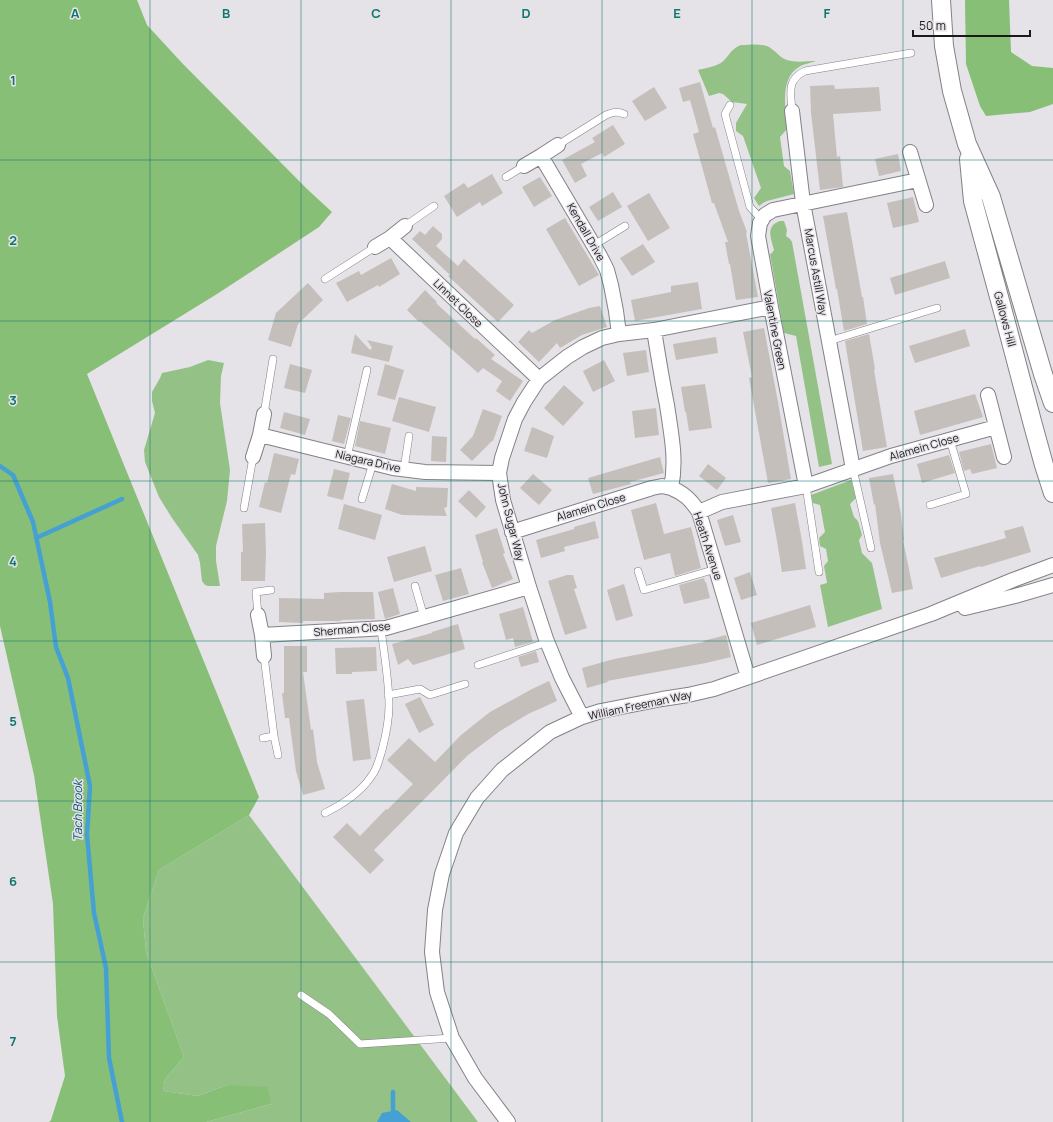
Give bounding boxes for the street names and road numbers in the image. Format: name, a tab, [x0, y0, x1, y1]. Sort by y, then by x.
street label: Kendall Drive	[564, 200, 609, 264]
street label: Marcus Astill Way	[801, 227, 832, 317]
street label: Linnet Close	[430, 275, 487, 330]
street label: Valentine Green	[760, 289, 791, 371]
street label: Gallows Hill	[991, 290, 1020, 348]
street label: Alamein Close	[887, 429, 961, 464]
street label: Niagara Drive	[334, 446, 403, 475]
street label: John Sugar Way	[494, 481, 529, 563]
street label: Alamein Close	[554, 489, 628, 524]
street label: Heath Avenue	[690, 510, 727, 582]
street label: Sherman Close	[313, 618, 392, 639]
street label: William Freeman Way	[587, 686, 693, 723]

